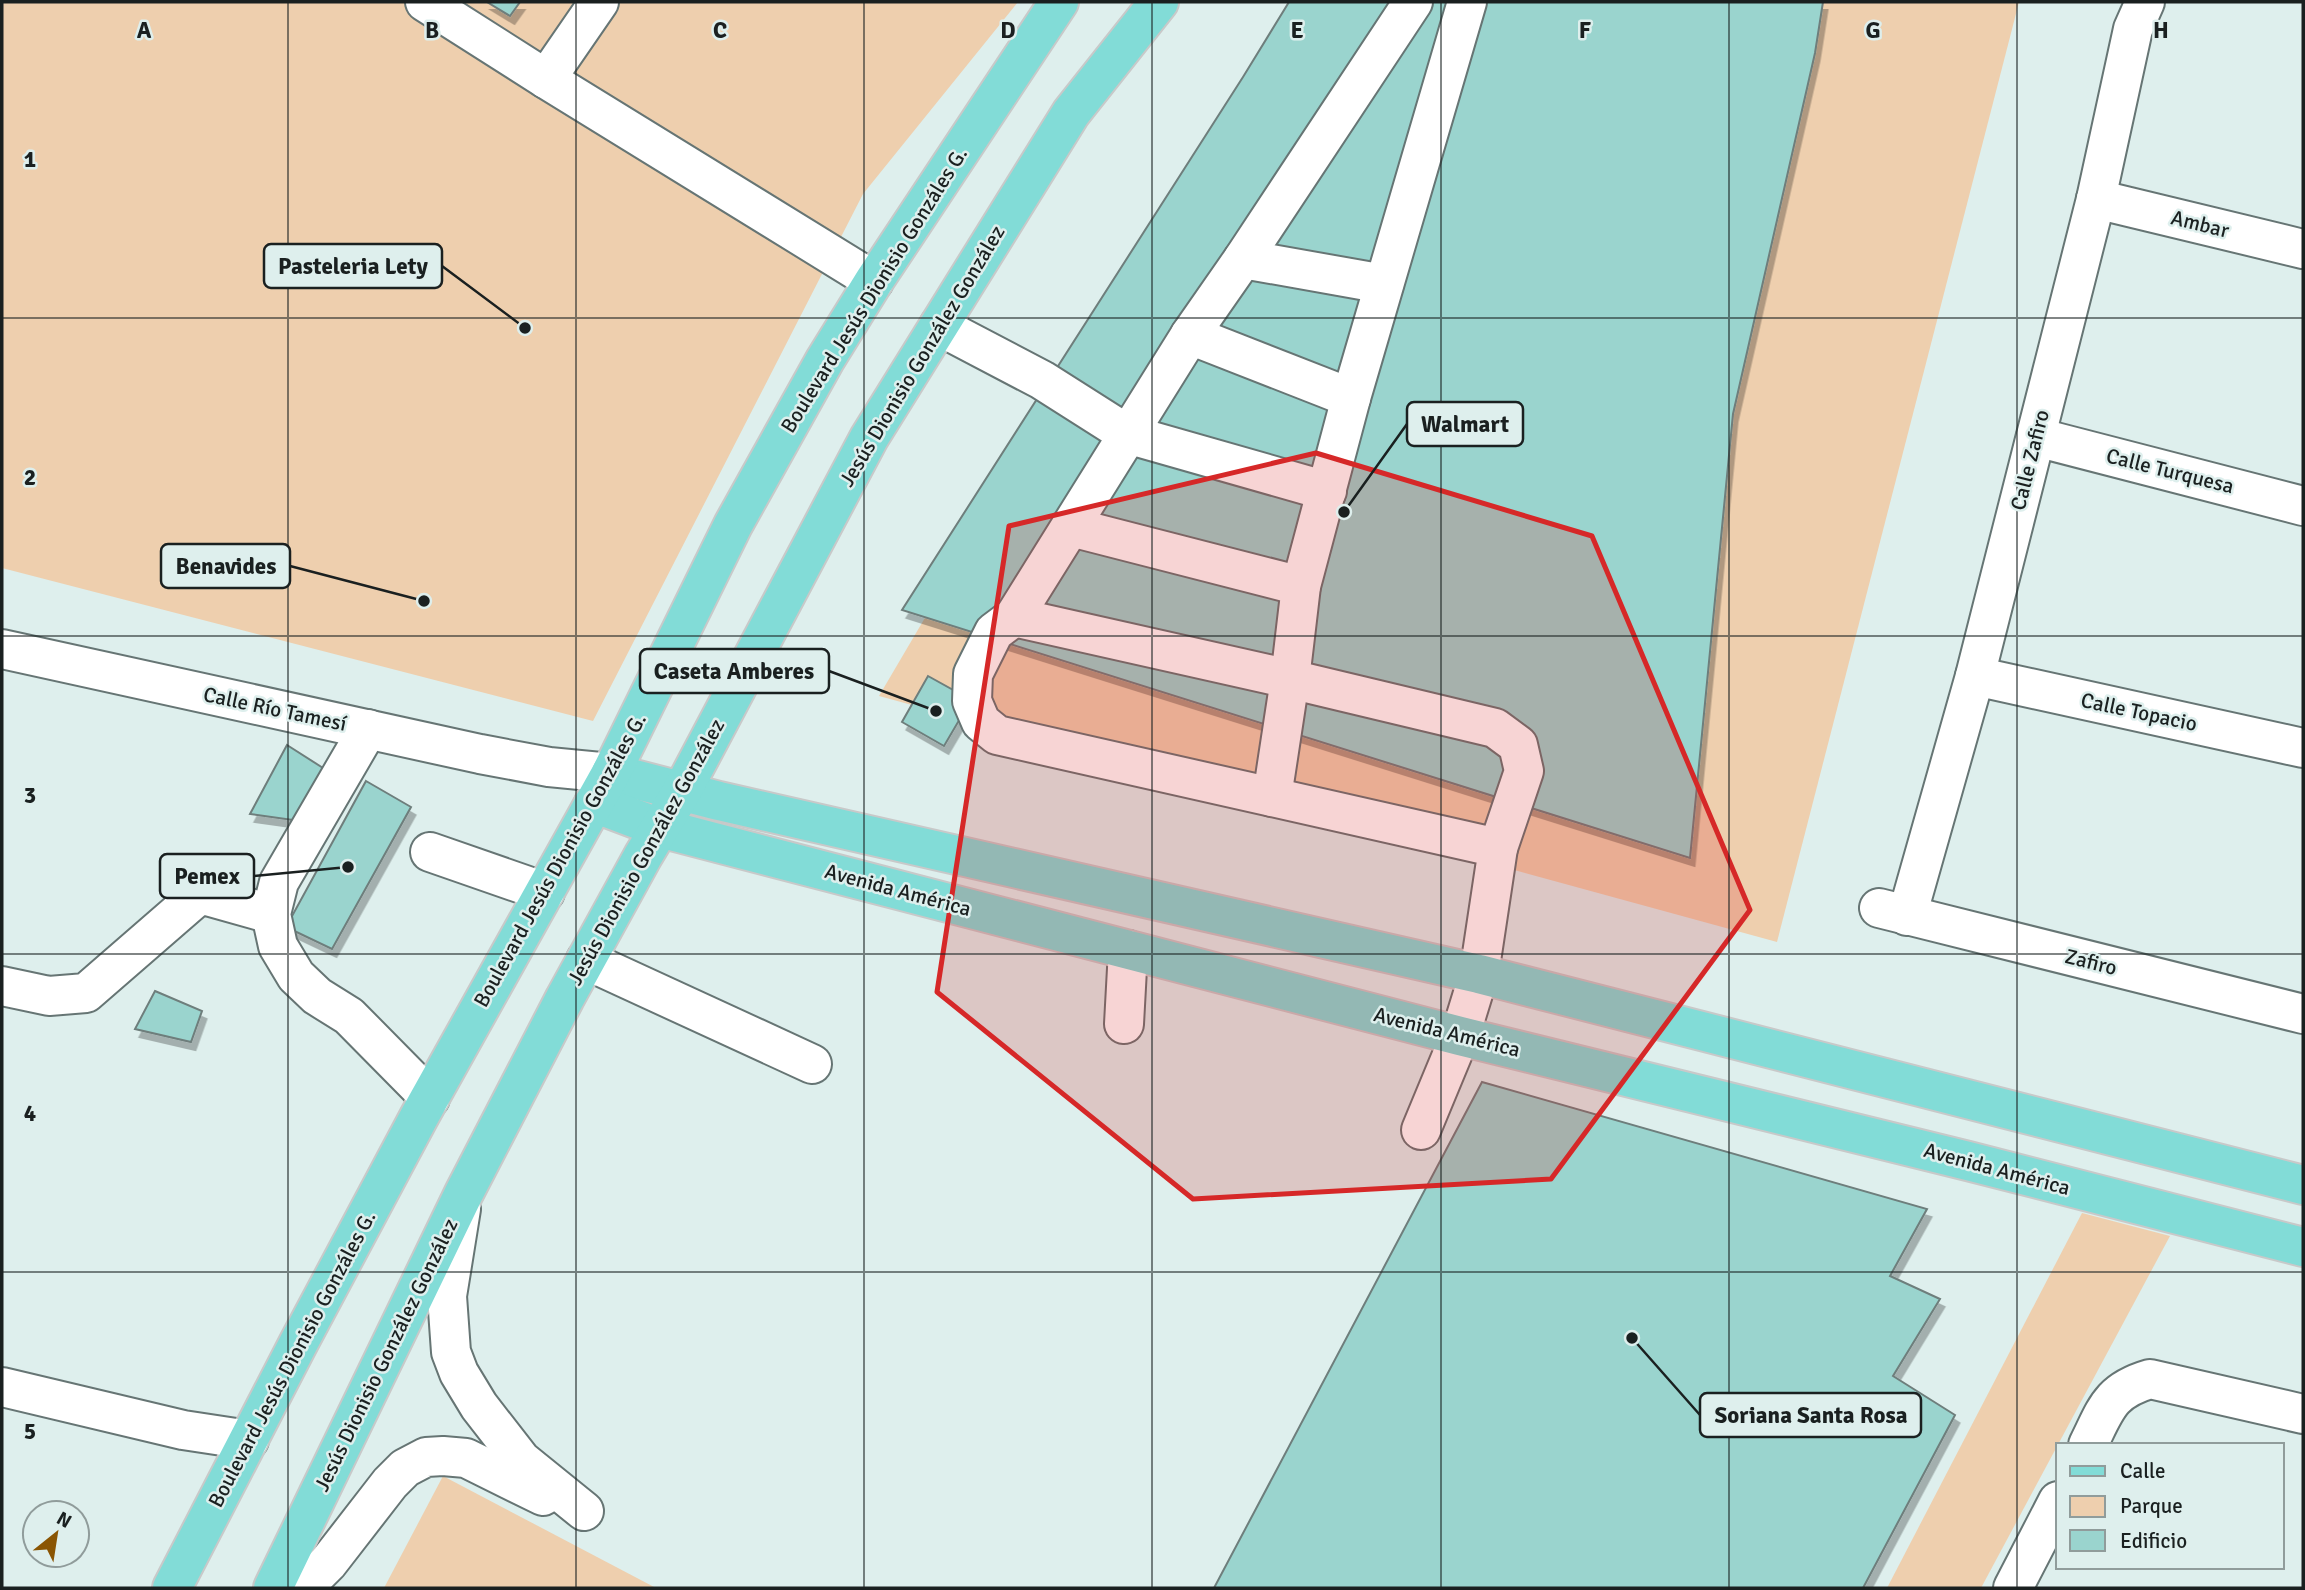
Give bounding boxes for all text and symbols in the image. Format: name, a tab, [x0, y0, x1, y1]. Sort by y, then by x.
text: A	[137, 16, 152, 45]
text: B	[425, 16, 439, 45]
text: C	[713, 16, 727, 45]
text: D	[1000, 16, 1016, 45]
text: E	[1290, 16, 1304, 45]
text: F	[1579, 16, 1591, 45]
text: G	[1865, 16, 1881, 45]
text: H	[2153, 16, 2169, 45]
street label: Boulevard Jesús Dionisio Gonzáles G.	[775, 142, 973, 438]
text: 1	[24, 145, 36, 174]
street label: Ambar	[2168, 204, 2232, 244]
street label: Jesús Dionisio González González	[834, 221, 1010, 491]
callout: Pasteleria Lety	[264, 244, 442, 288]
text: Pasteleria Lety	[278, 252, 429, 281]
callout: Walmart	[1407, 402, 1523, 446]
street label: Calle Zafiro	[2005, 407, 2055, 513]
text: Walmart	[1421, 410, 1509, 439]
street label: Calle Turquesa	[2103, 443, 2237, 499]
text: 2	[24, 463, 36, 492]
callout: Benavides	[161, 544, 290, 588]
text: Benavides	[176, 552, 276, 581]
callout: Caseta Amberes	[640, 649, 829, 693]
text: Caseta Amberes	[654, 657, 814, 686]
street label: Calle Río Tamesí	[201, 681, 349, 737]
street label: Calle Topacio	[2079, 687, 2199, 737]
street label: Boulevard Jesús Dionisio Gonzáles G.	[468, 708, 652, 1012]
street label: Jesús Dionisio González González	[562, 714, 730, 990]
text: 3	[24, 781, 36, 810]
callout: Pemex	[160, 854, 254, 898]
street label: Avenida América	[822, 858, 974, 922]
text: Pemex	[174, 862, 241, 891]
street label: Zafiro	[2062, 943, 2120, 981]
street label: Avenida América	[1371, 1001, 1523, 1063]
text: 4	[24, 1099, 36, 1128]
street label: Avenida América	[1921, 1137, 2073, 1201]
street label: Boulevard Jesús Dionisio Gonzáles G.	[203, 1206, 381, 1512]
street label: Jesús Dionisio González González	[308, 1214, 464, 1496]
callout: Soriana Santa Rosa	[1700, 1393, 1921, 1437]
text: Soriana Santa Rosa	[1715, 1401, 1908, 1430]
text: 5	[24, 1417, 36, 1446]
legend	[2056, 1443, 2284, 1569]
text: Calle	[2120, 1458, 2166, 1484]
text: Parque	[2120, 1493, 2183, 1519]
north arrow	[21, 1499, 91, 1569]
text: N	[52, 1506, 76, 1534]
text: Edificio	[2120, 1528, 2187, 1554]

